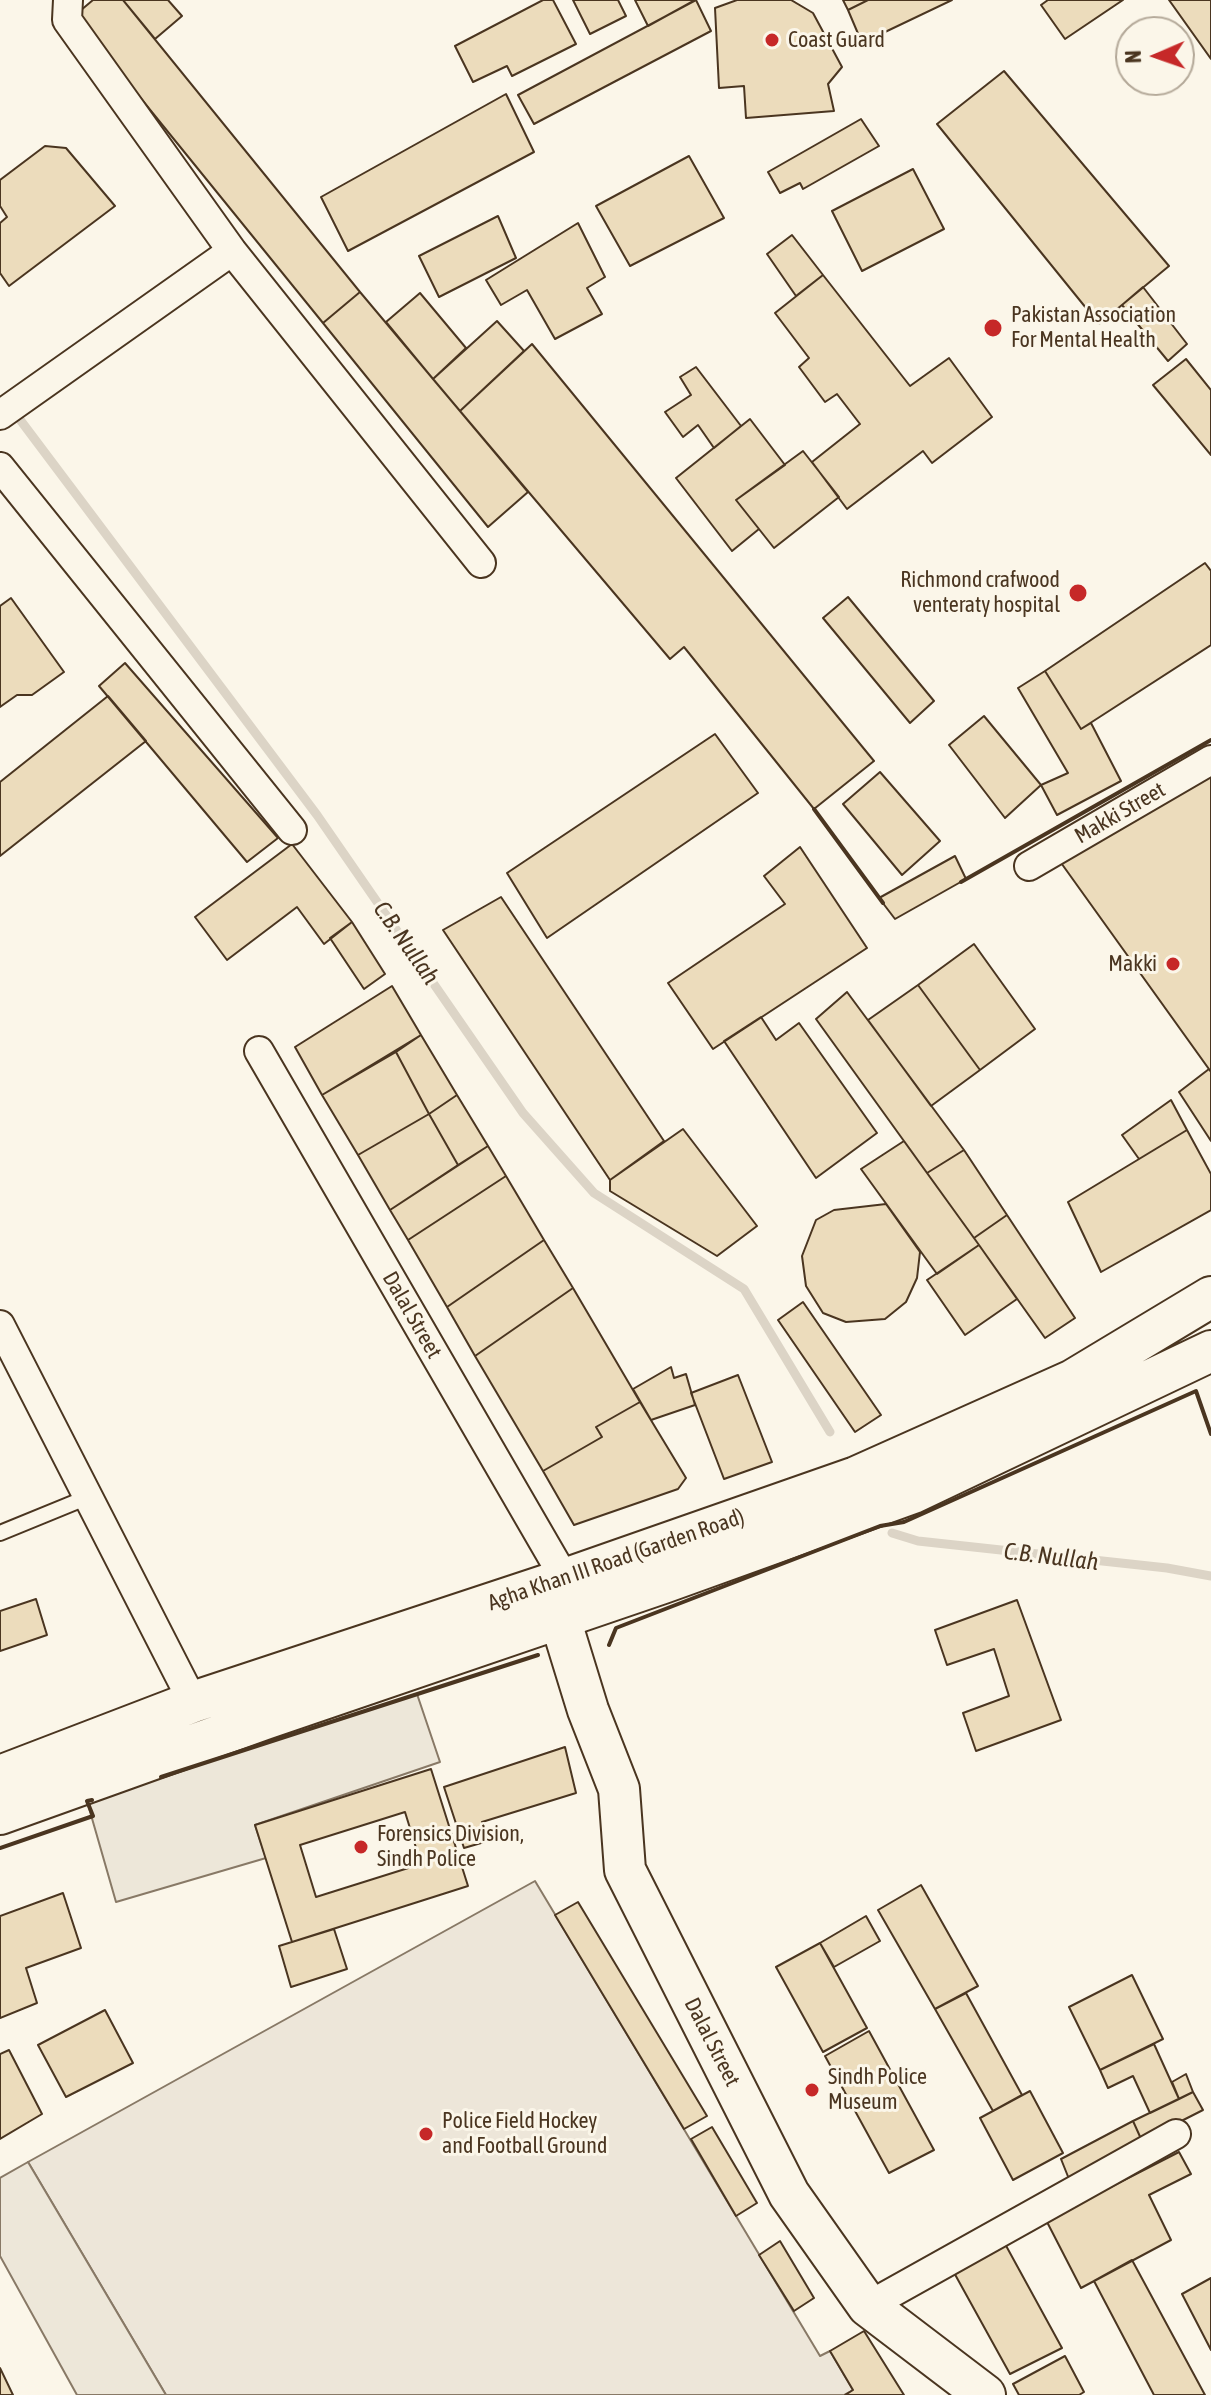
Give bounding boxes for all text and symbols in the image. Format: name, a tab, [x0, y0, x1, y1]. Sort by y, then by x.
north arrow	[1115, 16, 1195, 96]
place label: Coast Guard	[788, 27, 885, 53]
marker: Coast Guard	[763, 31, 781, 49]
text: N	[1120, 50, 1146, 64]
place label: Pakistan Association For Mental Health	[1011, 302, 1176, 354]
marker: Pakistan Association For Mental Health	[982, 317, 1004, 339]
place label: Richmond crafwood venteraty hospital	[900, 567, 1060, 618]
marker: Richmond crafwood venteraty hospital	[1067, 582, 1089, 604]
street label: Makki Street	[1070, 777, 1170, 849]
water label: C.B. Nullah	[367, 896, 445, 990]
place label: Makki	[1108, 951, 1157, 977]
marker: Makki	[1164, 955, 1182, 973]
street label: Dalal Street	[377, 1267, 447, 1363]
street label: Agha Khan III Road (Garden Road)	[484, 1504, 748, 1616]
water label: C.B. Nullah	[1002, 1537, 1100, 1577]
place label: Forensics Division, Sindh Police	[377, 1821, 524, 1872]
marker: Forensics Division, Sindh Police	[352, 1838, 370, 1856]
street label: Dalal Street	[679, 1993, 745, 2091]
place label: Sindh Police Museum	[828, 2064, 927, 2116]
marker: Sindh Police Museum	[803, 2081, 821, 2099]
place label: Police Field Hockey and Football Ground	[442, 2108, 607, 2160]
marker: Police Field Hockey and Football Ground	[417, 2125, 435, 2143]

